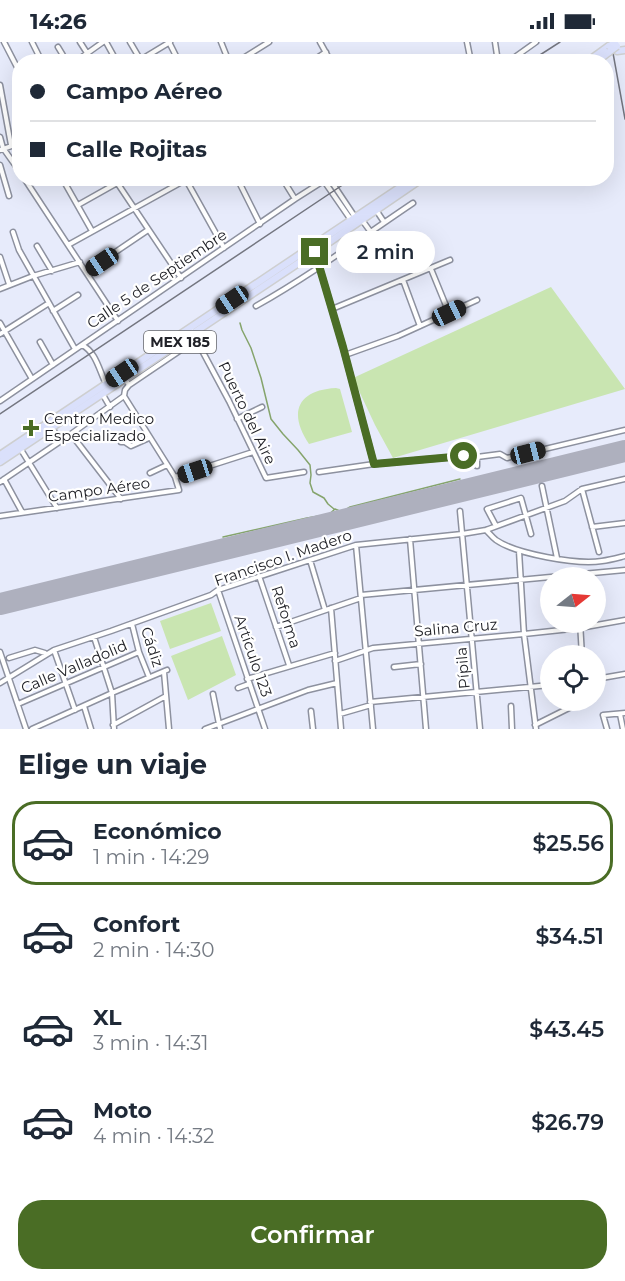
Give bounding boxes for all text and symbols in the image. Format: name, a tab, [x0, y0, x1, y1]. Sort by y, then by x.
text: 14:26	[30, 8, 87, 35]
text: Campo Aéreo	[66, 78, 223, 105]
text: Calle Rojitas	[66, 136, 207, 163]
street label: Calle 5 de Septiembre	[83, 225, 230, 332]
callout: 2 min	[336, 231, 435, 273]
route end	[301, 238, 328, 265]
text: 2 min	[357, 240, 414, 264]
car	[82, 244, 122, 280]
car	[212, 282, 252, 318]
car	[429, 297, 469, 329]
road number: MEX 185	[144, 331, 216, 353]
car	[102, 355, 142, 391]
street label: Puerto del Aire	[214, 358, 281, 467]
place label: Centro Medico Especializado	[44, 409, 154, 445]
marker: Centro Medico Especializado	[22, 419, 40, 437]
car	[508, 440, 548, 466]
route start	[450, 442, 477, 469]
car	[175, 457, 215, 485]
street label: Campo Aéreo	[47, 473, 151, 506]
street label: Francisco I. Madero	[211, 525, 354, 590]
north arrow	[540, 567, 606, 633]
map controls	[540, 567, 606, 711]
street label: Reforma	[267, 583, 306, 651]
street label: Artículo 123	[231, 612, 276, 699]
street label: Salina Cruz	[414, 614, 499, 641]
street label: Cádiz	[137, 624, 168, 670]
street label: Calle Valladolid	[18, 636, 130, 697]
button: locate	[540, 645, 606, 711]
street label: Pípila	[451, 646, 474, 690]
text: Elige un viaje	[18, 748, 207, 781]
icon: car	[21, 816, 75, 870]
text: Económico	[93, 818, 222, 845]
text: $25.56	[532, 830, 604, 857]
text: 1 min · 14:29	[93, 845, 209, 869]
icon: car	[21, 909, 75, 963]
text: Confort	[93, 911, 180, 938]
text: $34.51	[535, 923, 604, 950]
text: 2 min · 14:30	[93, 938, 215, 962]
icon: car	[21, 1002, 75, 1056]
text: XL	[93, 1004, 122, 1031]
text: $43.45	[529, 1016, 604, 1043]
text: 3 min · 14:31	[93, 1031, 208, 1055]
icon: car	[21, 1095, 75, 1149]
text: Moto	[93, 1097, 152, 1124]
text: $26.79	[531, 1109, 604, 1136]
text: 4 min · 14:32	[93, 1124, 214, 1148]
button: Confirmar	[18, 1200, 607, 1269]

